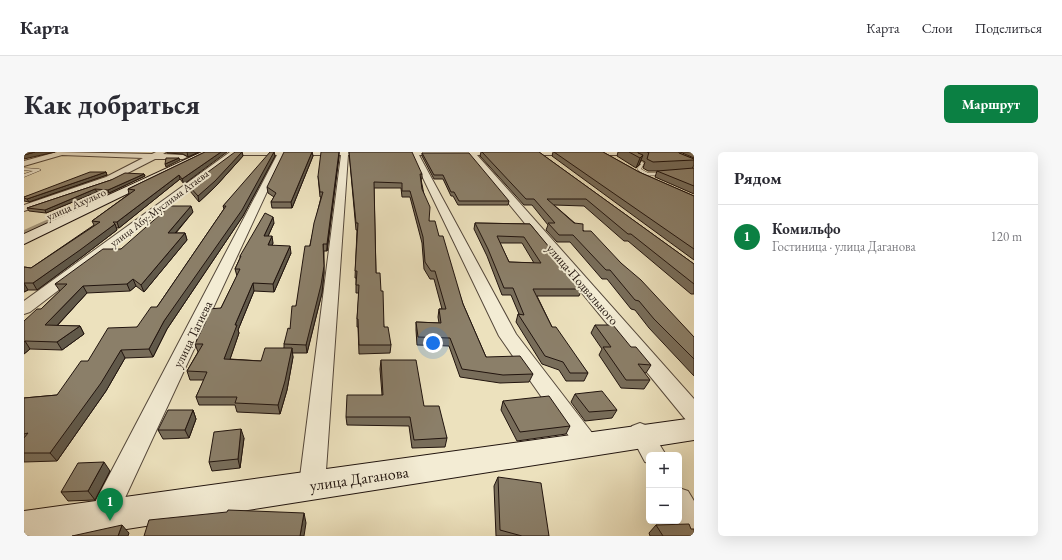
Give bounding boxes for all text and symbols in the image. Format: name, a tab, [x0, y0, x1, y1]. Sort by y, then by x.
text: Карта	[20, 15, 69, 40]
text: Карта	[866, 19, 900, 37]
text: Слои	[922, 19, 953, 37]
text: Поделиться	[975, 19, 1042, 37]
button: Маршрут	[944, 85, 1038, 123]
text: Как добраться	[24, 86, 200, 122]
street label: улица Абу-Муслима Атаева	[107, 166, 212, 250]
text: Рядом	[734, 167, 782, 189]
street label: улица Ахульго	[44, 184, 108, 223]
text: Комильфо	[772, 219, 841, 238]
text: 1	[744, 228, 750, 245]
text: 120 m	[991, 228, 1022, 245]
text: Гостиница · улица Даганова	[772, 238, 916, 255]
street label: улица Подвального	[543, 240, 622, 328]
street label: улица Тагиева	[169, 297, 216, 371]
your location	[423, 333, 443, 353]
map controls	[646, 452, 682, 524]
button: +	[646, 452, 682, 488]
street label: улица Даганова	[308, 461, 411, 496]
pin: 1	[97, 488, 123, 521]
button: −	[646, 488, 682, 524]

